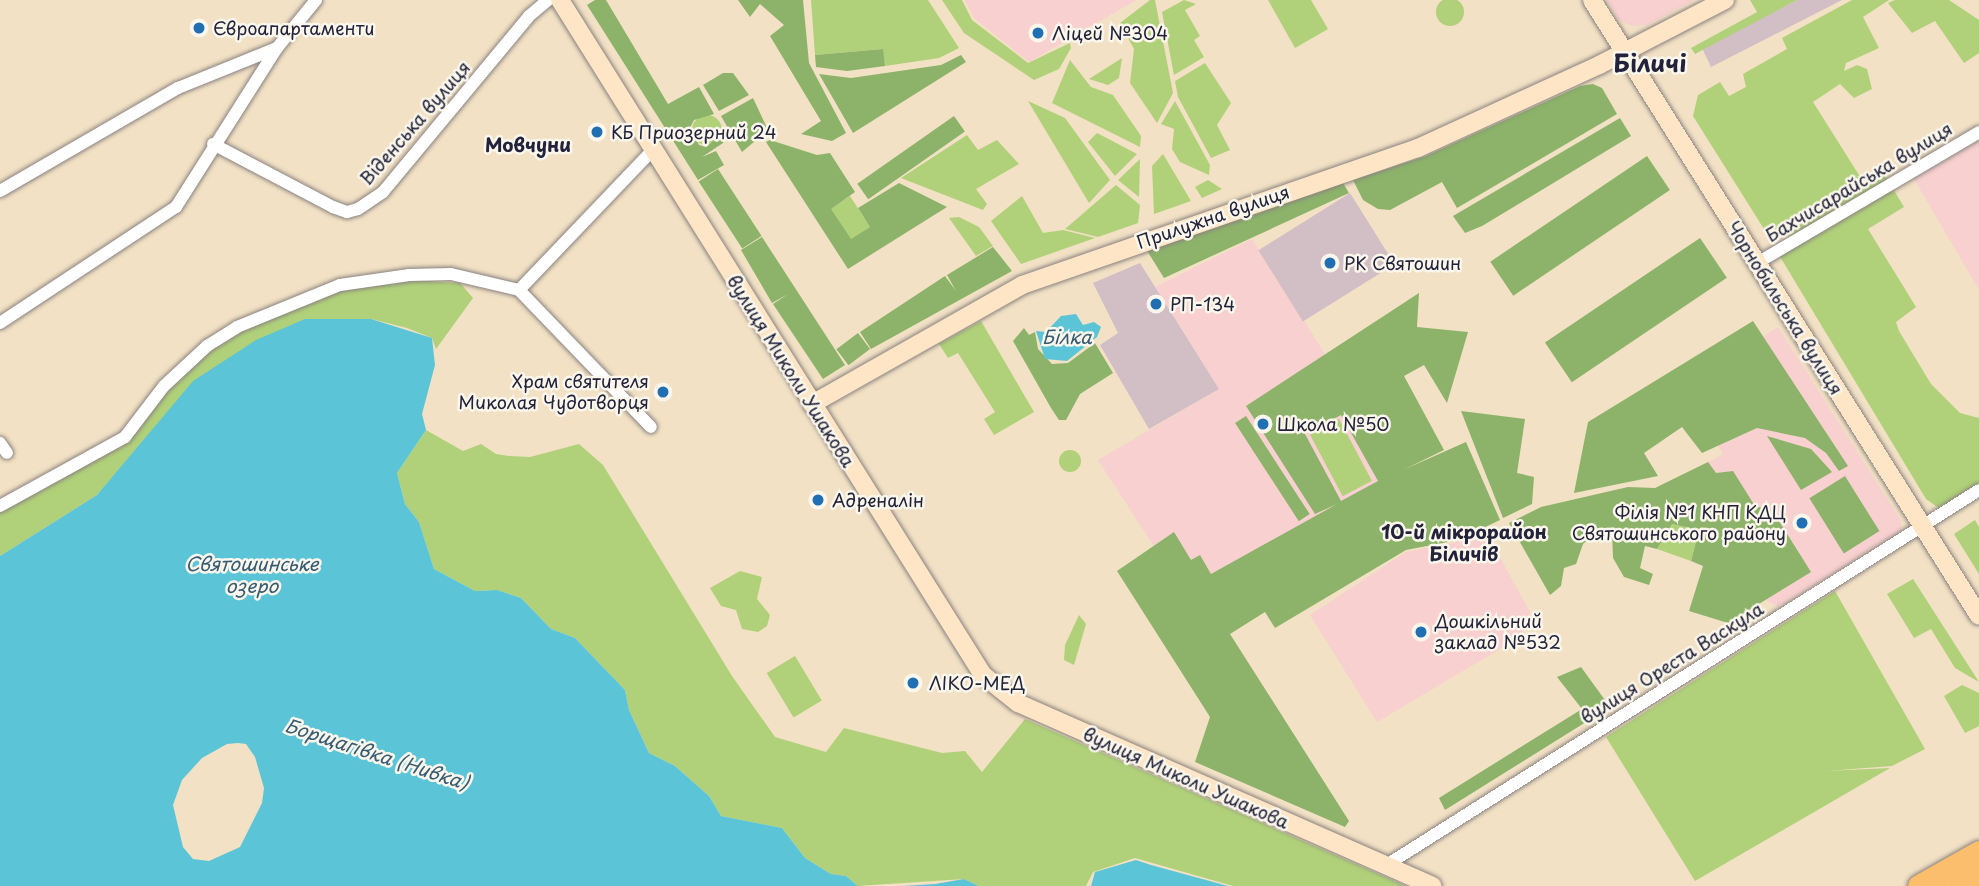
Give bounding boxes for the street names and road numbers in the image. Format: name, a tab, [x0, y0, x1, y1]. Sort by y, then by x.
street label: Віденська вулиця	[355, 56, 475, 190]
street label: Бахчисарайська вулиця	[1761, 117, 1957, 247]
street label: Прилужна вулиця	[1133, 180, 1293, 254]
street label: Чорнобильська вулиця	[1722, 217, 1848, 399]
street label: вулиця Миколи Ушакова	[722, 270, 860, 472]
street label: вулиця Ореста Васкула	[1576, 598, 1768, 728]
street label: вулиця Миколи Ушакова	[1079, 723, 1293, 833]

